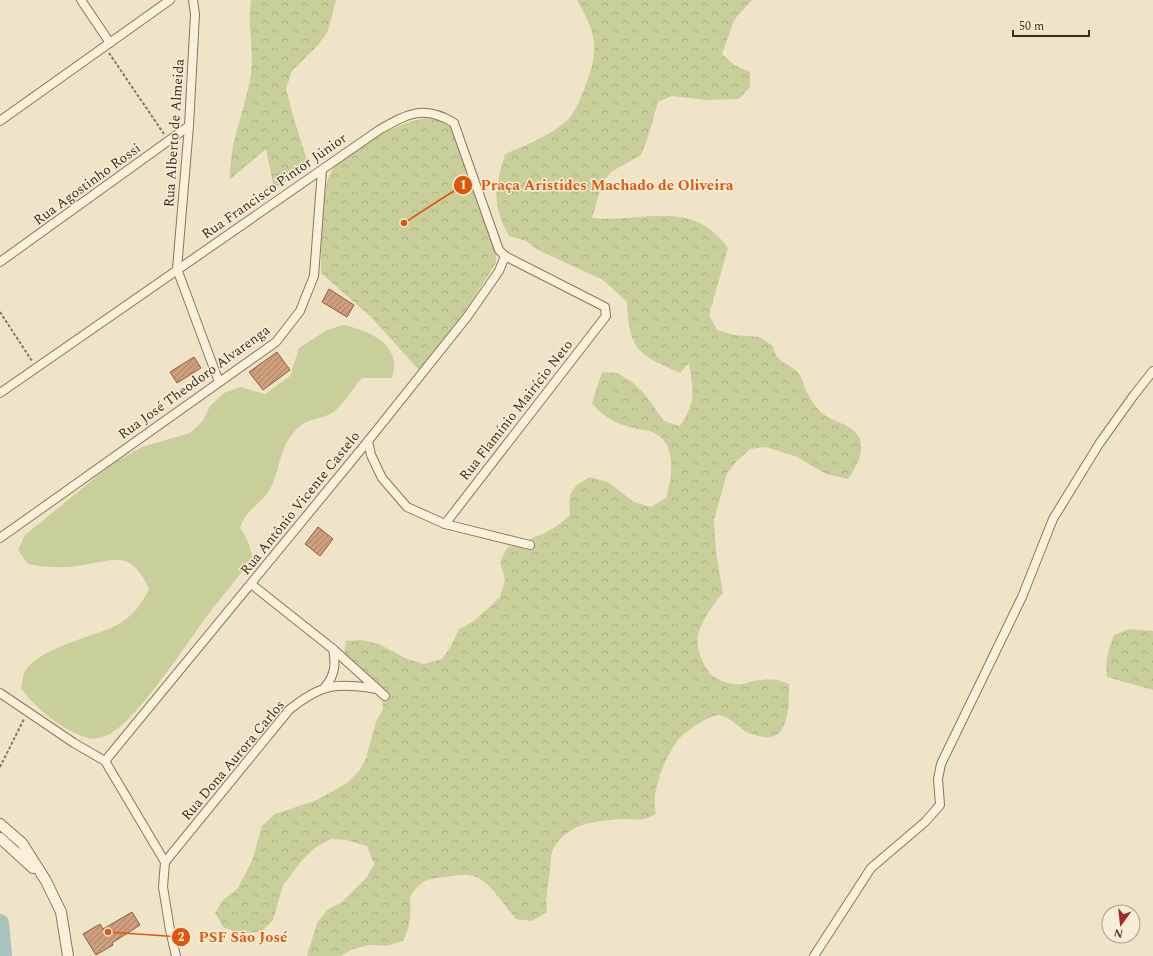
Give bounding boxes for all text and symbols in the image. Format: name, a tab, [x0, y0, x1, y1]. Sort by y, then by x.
scale bar	[1013, 12, 1089, 38]
text: 50 m	[1019, 17, 1044, 36]
street label: Rua Alberto de Almeida	[158, 58, 190, 208]
street label: Rua Francisco Pintor Júnior	[197, 128, 351, 244]
street label: Rua Agostinho Rossi	[29, 138, 145, 230]
callout: Praça Aristides Machado de Oliveira	[453, 171, 742, 198]
text: Praça Aristides Machado de Oliveira	[481, 174, 734, 197]
text: 1	[460, 176, 466, 195]
street label: Rua José Theodoro Alvarenga	[114, 320, 274, 444]
street label: Rua Flamínio Mairício Neto	[454, 335, 578, 485]
street label: Rua Antônio Vicente Castelo	[235, 426, 365, 580]
street label: Rua Dona Aurora Carlos	[176, 695, 290, 825]
north arrow	[1101, 904, 1141, 944]
callout: PSF São José	[171, 923, 296, 950]
text: N	[1112, 924, 1125, 943]
text: PSF São José	[199, 926, 287, 949]
text: 2	[178, 928, 185, 947]

